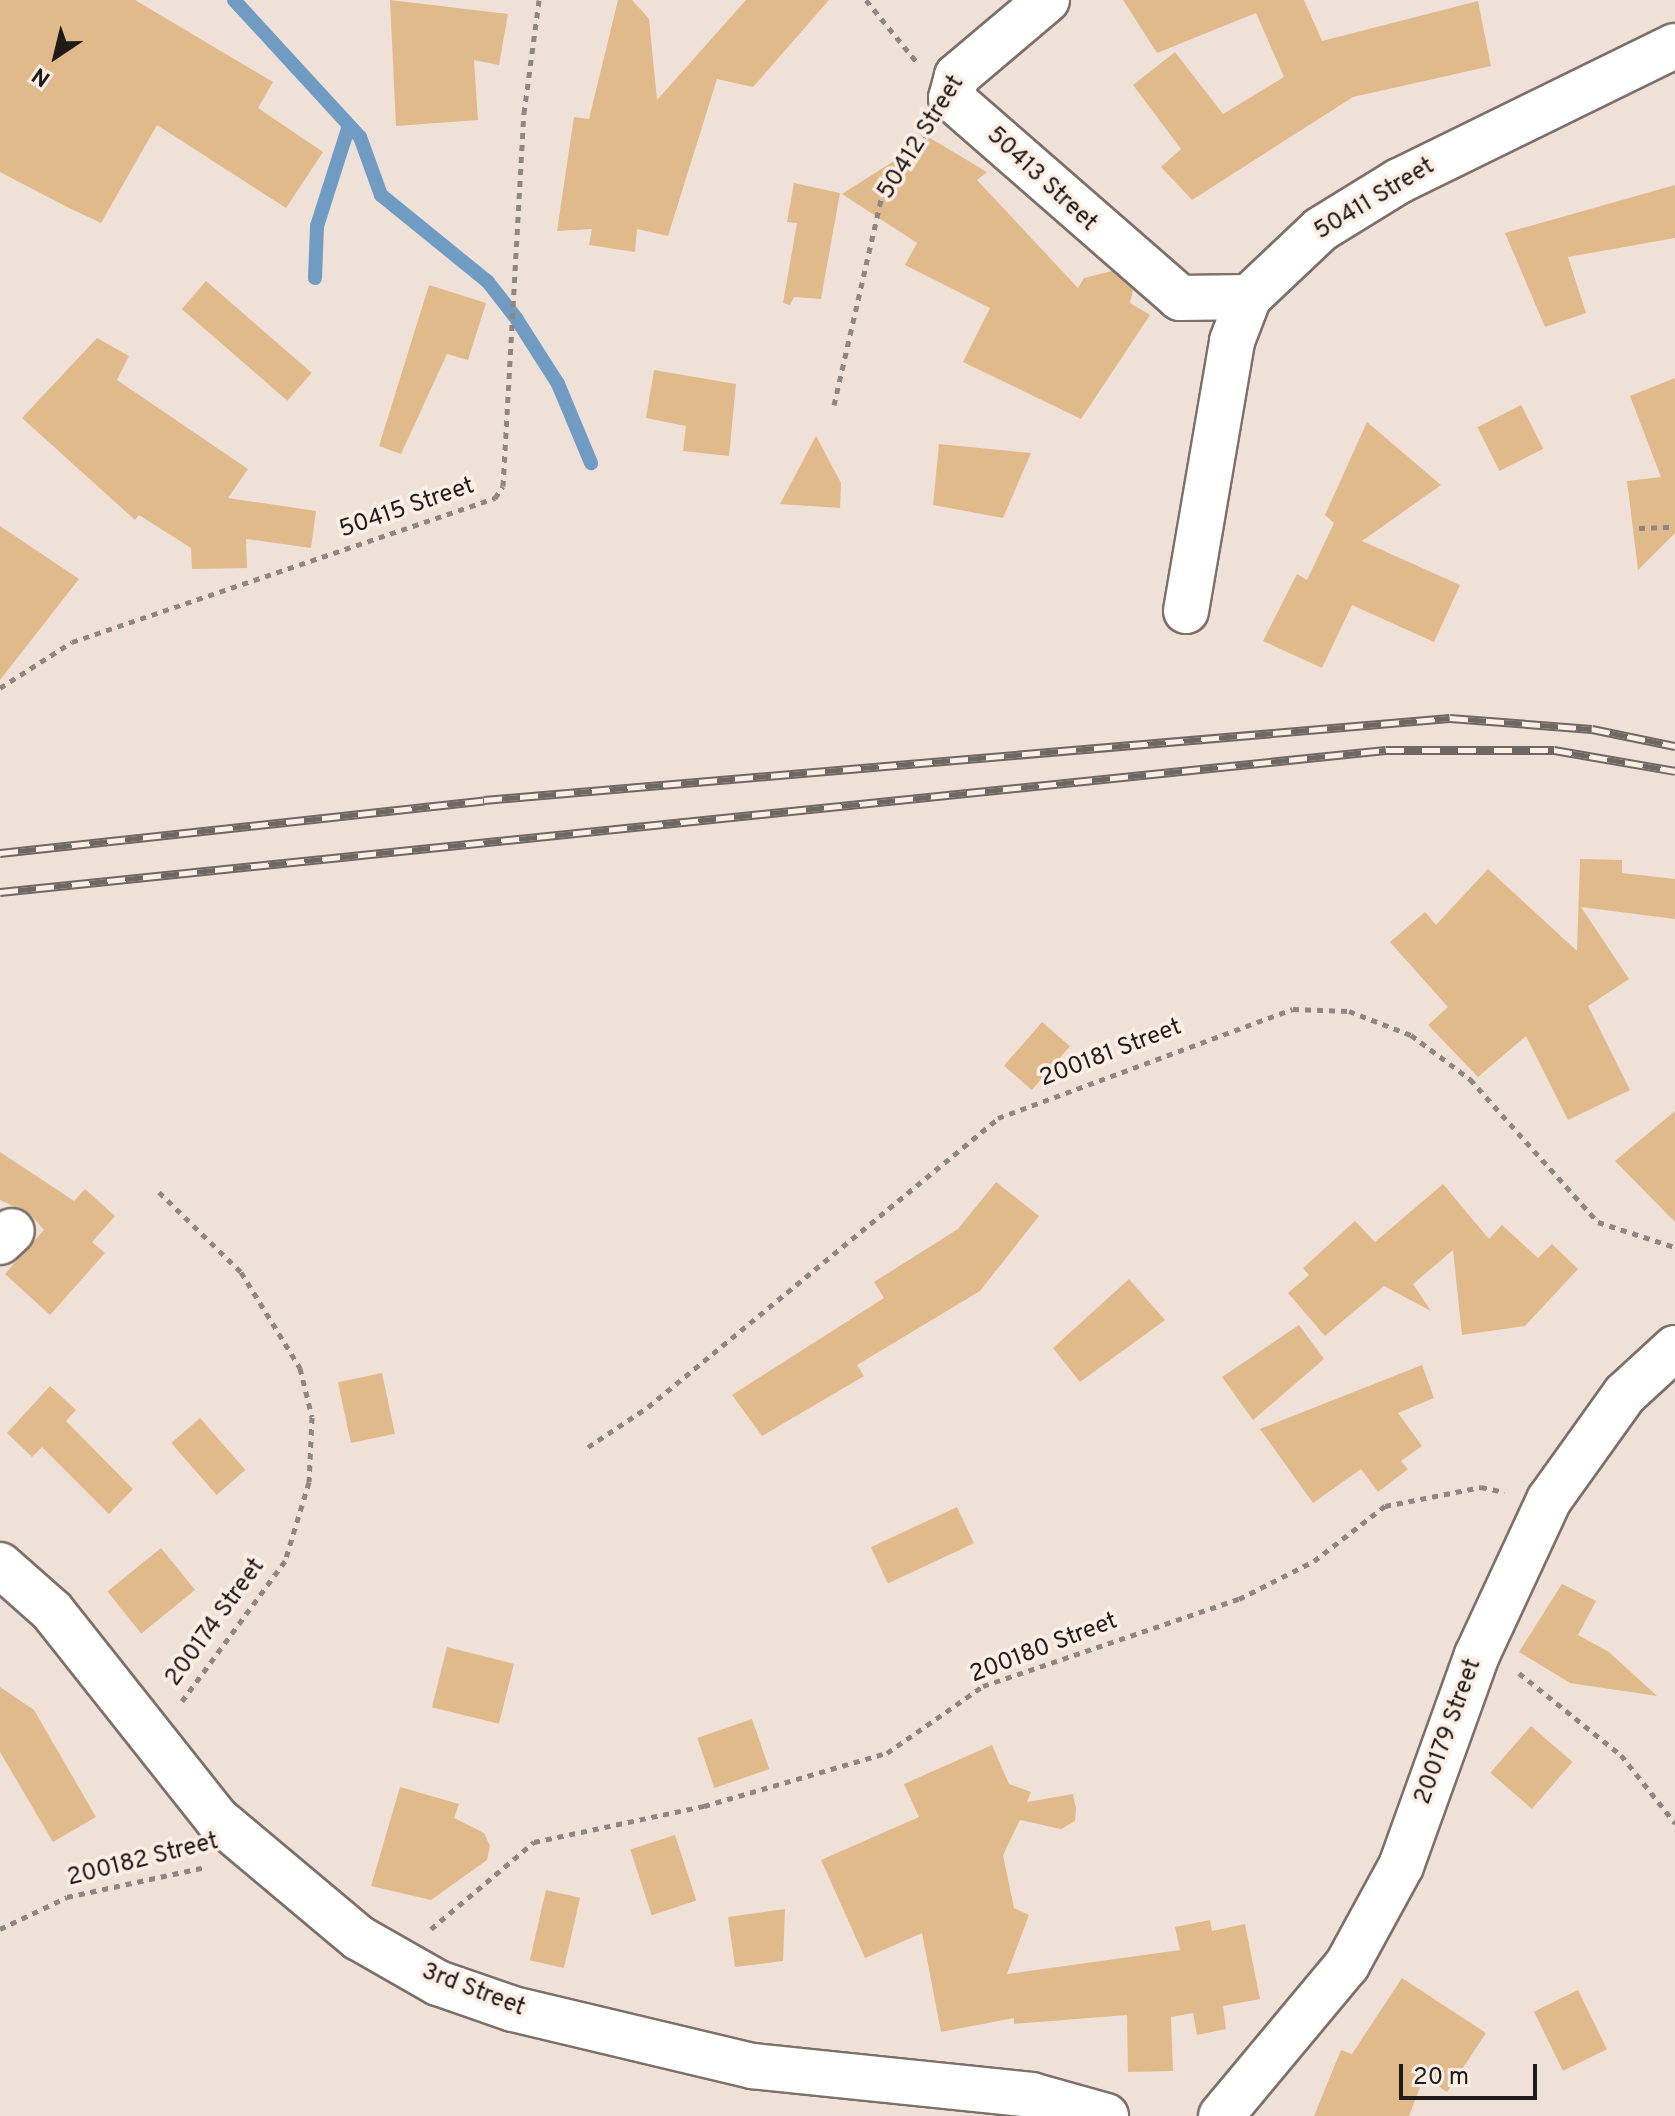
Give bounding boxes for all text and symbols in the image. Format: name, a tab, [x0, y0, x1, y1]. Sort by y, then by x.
north arrow	[16, 16, 96, 96]
text: N	[28, 60, 56, 92]
street label: 50412 Street	[873, 71, 971, 205]
street label: 50413 Street	[980, 122, 1102, 238]
street label: 50411 Street	[1310, 153, 1440, 247]
street label: 50415 Street	[336, 472, 478, 546]
street label: 200181 Street	[1036, 1014, 1186, 1094]
street label: 200174 Street	[160, 1553, 272, 1693]
street label: 200180 Street	[966, 1608, 1122, 1690]
street label: 200179 Street	[1409, 1655, 1489, 1809]
street label: 200182 Street	[64, 1828, 222, 1894]
street label: 3rd Street	[417, 1958, 529, 2024]
scale bar	[1403, 2048, 1541, 2098]
text: 20 m	[1413, 2063, 1469, 2093]

